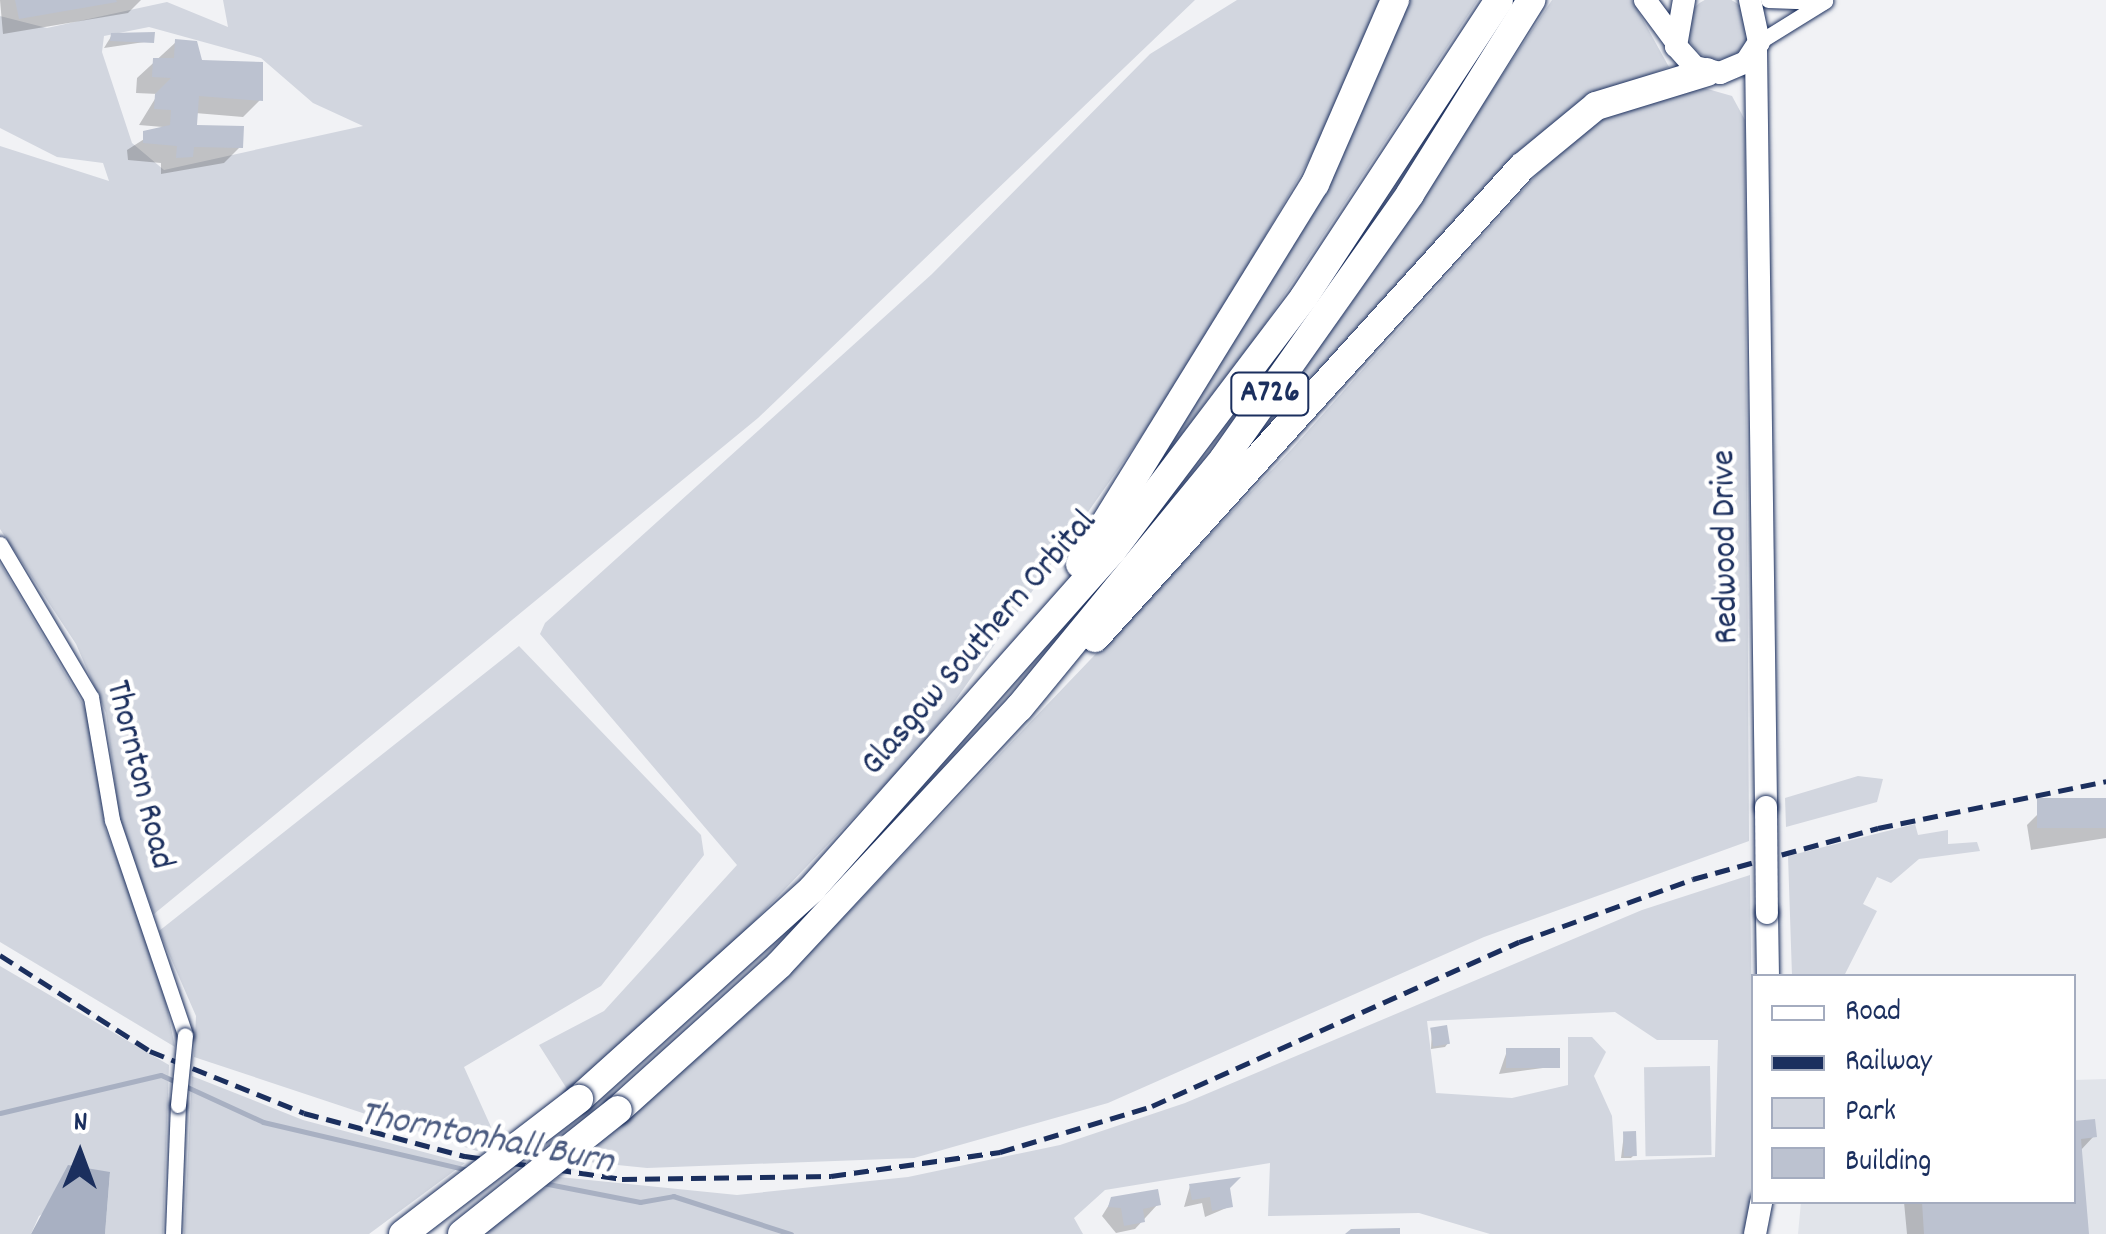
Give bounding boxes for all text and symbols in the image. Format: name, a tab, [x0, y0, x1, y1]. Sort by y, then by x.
road number: A726	[1230, 367, 1310, 421]
street label: Redwood Drive	[1704, 449, 1750, 645]
street label: Glasgow Southern Orbital	[853, 502, 1107, 786]
street label: Thornton Road	[94, 676, 182, 874]
legend	[1751, 974, 2076, 1204]
text: Road	[1845, 992, 1901, 1035]
text: Railway	[1845, 1042, 1932, 1085]
text: Park	[1845, 1092, 1896, 1135]
water label: Thorntonhall Burn	[355, 1093, 617, 1187]
north arrow	[30, 1104, 130, 1204]
text: N	[73, 1104, 88, 1144]
text: Building	[1845, 1142, 1931, 1185]

